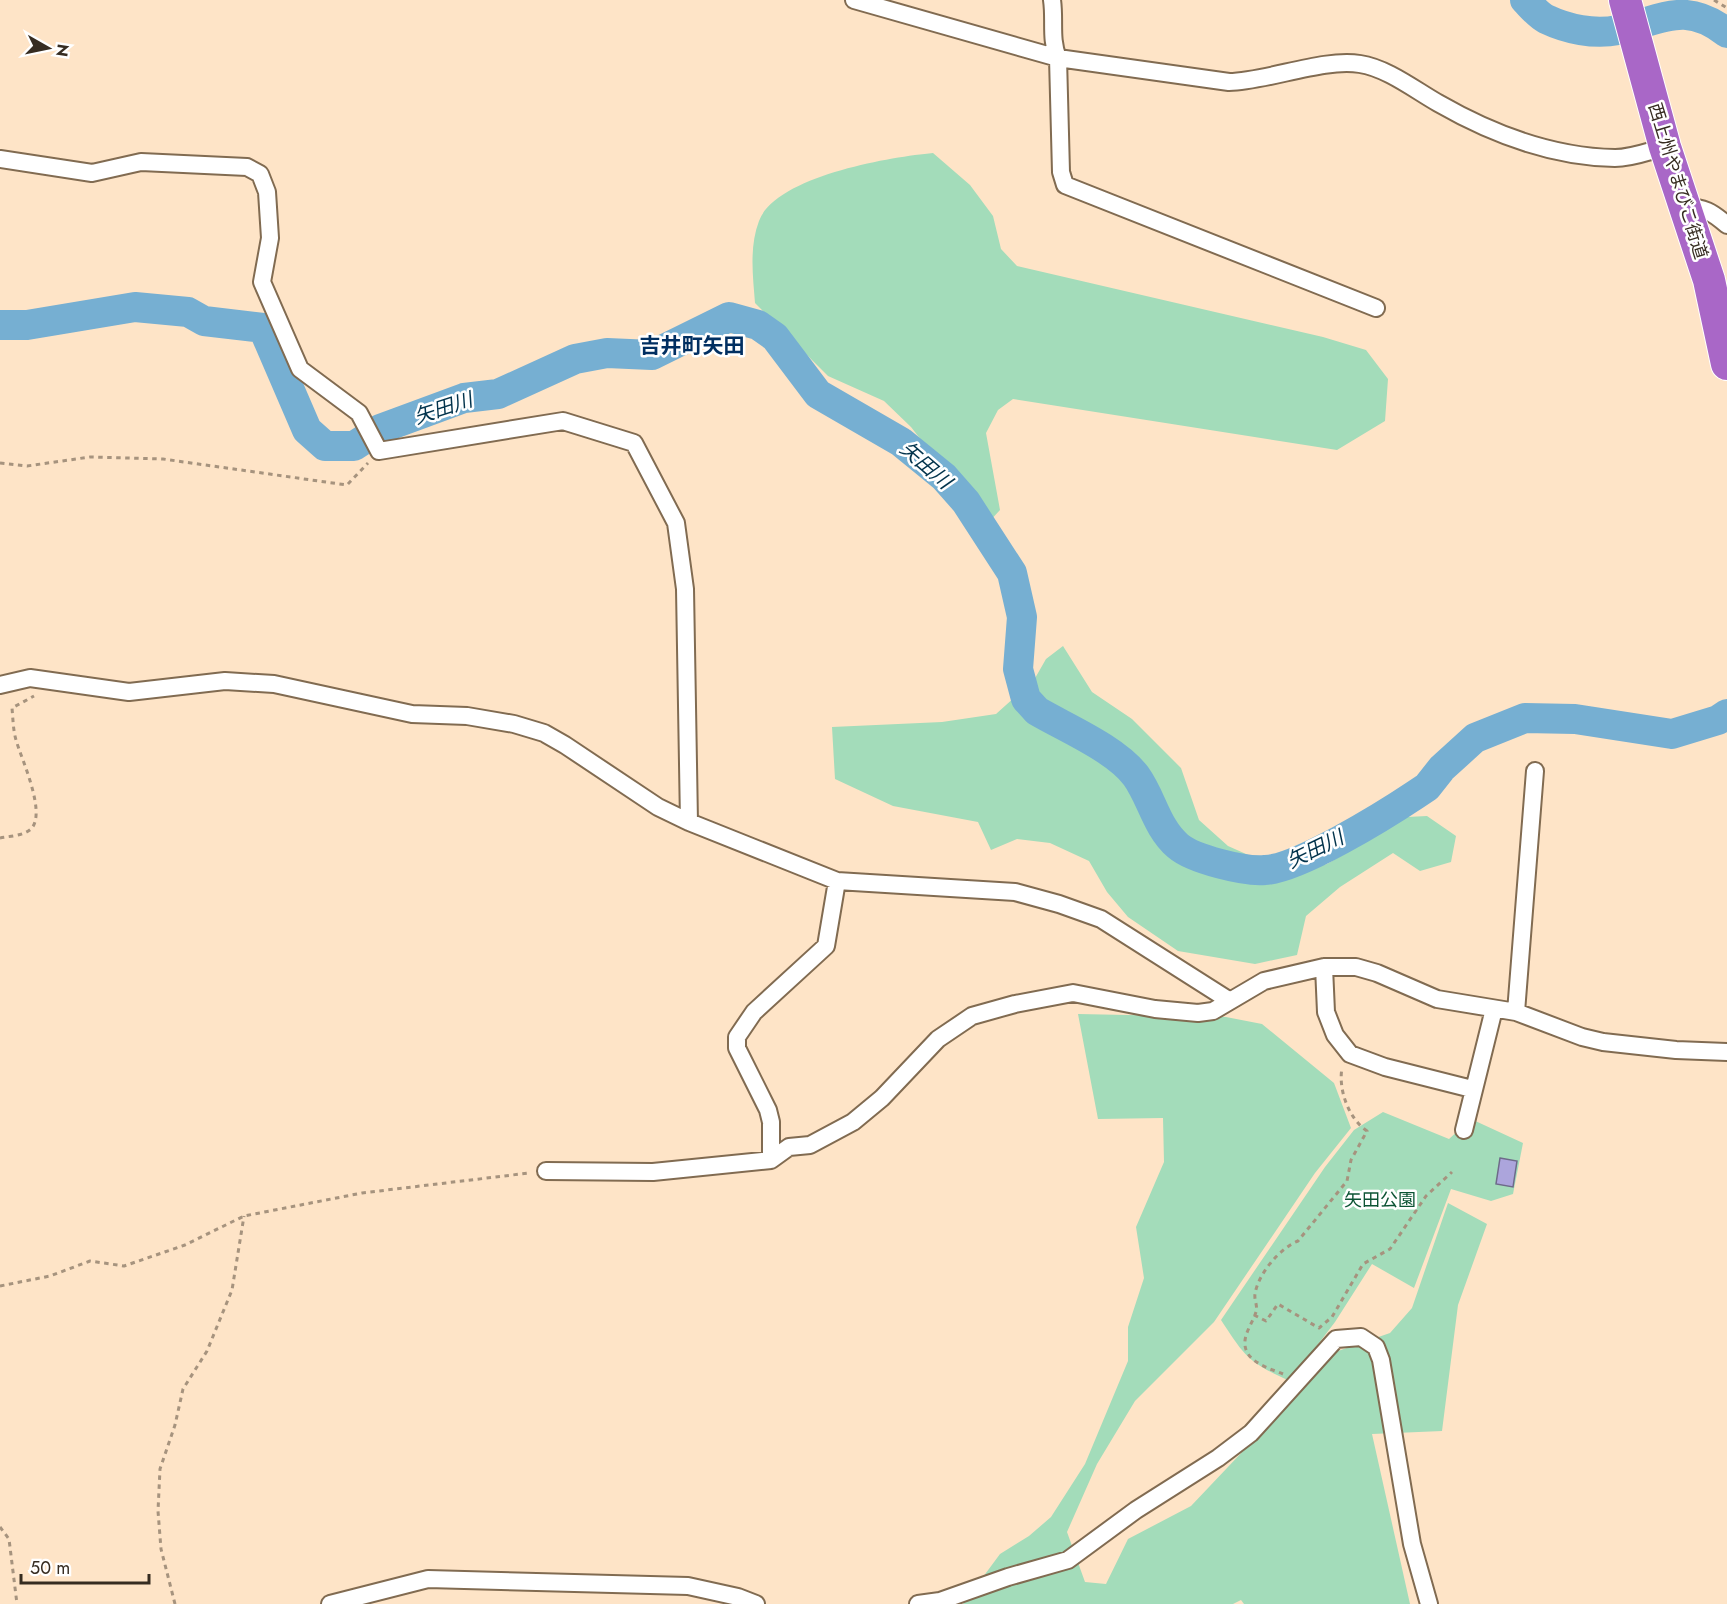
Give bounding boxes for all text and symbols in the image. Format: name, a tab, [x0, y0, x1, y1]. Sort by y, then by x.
north arrow	[18, 18, 78, 78]
text: N	[50, 42, 75, 58]
street label: 西上州やまびこ街道	[1642, 100, 1714, 262]
district label: 吉井町矢田	[640, 331, 745, 361]
water label: 矢田川	[410, 385, 478, 432]
water label: 矢田川	[894, 435, 959, 497]
water label: 矢田川	[1282, 822, 1350, 876]
park label: 矢田公園	[1344, 1187, 1416, 1213]
scale bar	[21, 1547, 148, 1585]
text: 50 m	[30, 1555, 70, 1581]

